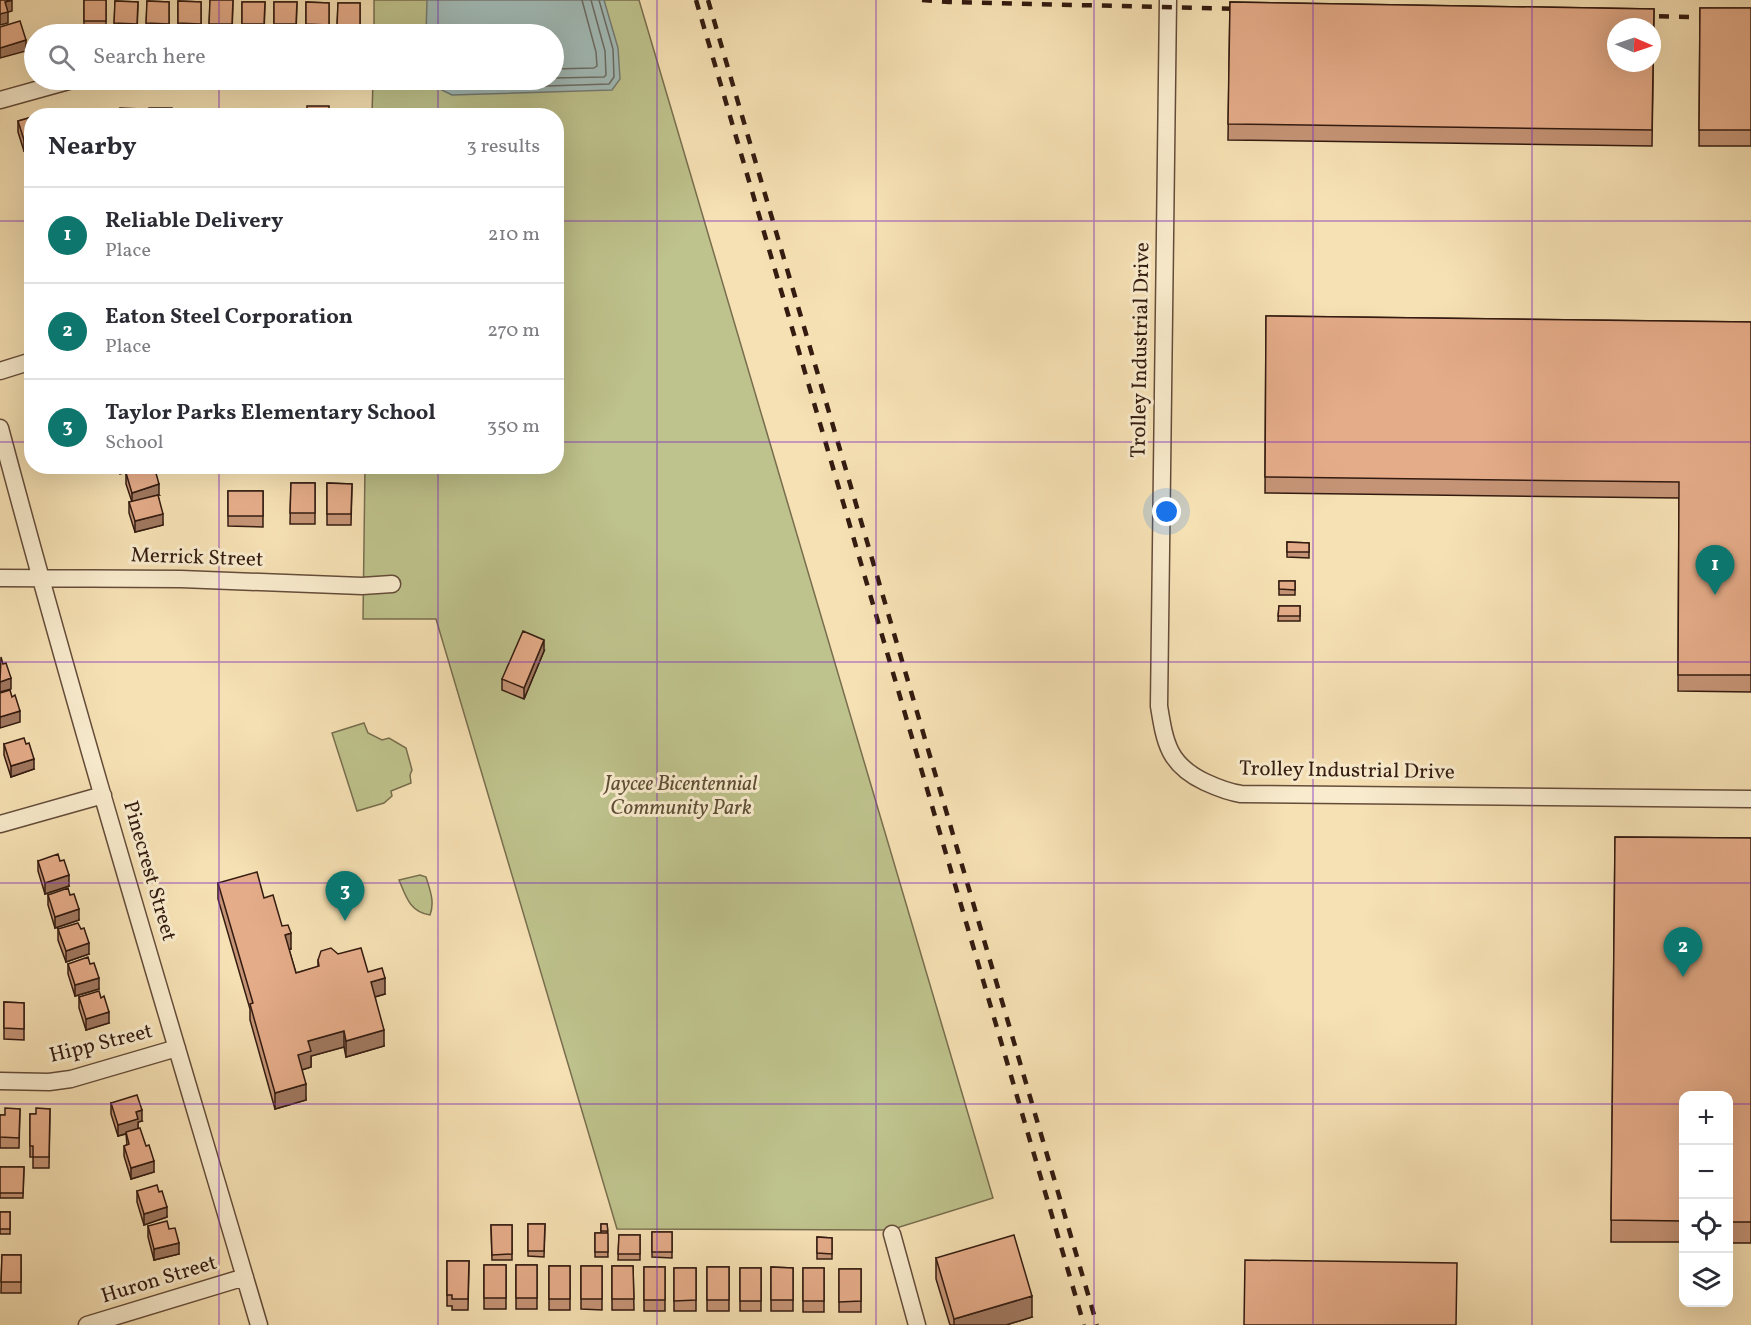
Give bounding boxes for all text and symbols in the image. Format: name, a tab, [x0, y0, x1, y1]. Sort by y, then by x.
north arrow	[1607, 18, 1661, 72]
search box	[24, 24, 564, 90]
icon: search	[45, 41, 78, 74]
text: Search here	[93, 42, 206, 73]
text: Nearby	[48, 129, 137, 165]
text: 3 results	[466, 133, 540, 161]
text: Reliable Delivery	[105, 206, 283, 237]
text: 1	[63, 221, 72, 249]
text: 210 m	[488, 221, 540, 249]
text: Place	[105, 237, 151, 265]
street label: Trolley Industrial Drive	[1125, 242, 1157, 458]
text: Eaton Steel Corporation	[105, 302, 353, 333]
text: 2	[62, 317, 73, 345]
text: 270 m	[487, 317, 540, 345]
text: Place	[105, 333, 151, 361]
text: Taylor Parks Elementary School	[105, 398, 436, 429]
text: 3	[62, 413, 73, 441]
text: 350 m	[487, 413, 540, 441]
text: School	[105, 429, 163, 457]
your location	[1152, 497, 1181, 526]
street label: Merrick Street	[130, 541, 264, 575]
pin: 1	[1696, 546, 1734, 595]
street label: Trolley Industrial Drive	[1239, 755, 1455, 787]
park label: Jaycee Bicentennial Community Park	[603, 770, 757, 823]
street label: Pinecrest Street	[115, 797, 183, 945]
pin: 3	[326, 872, 364, 921]
pin: 2	[1664, 928, 1702, 977]
street label: Hipp Street	[46, 1017, 156, 1071]
map controls	[1679, 1091, 1733, 1307]
button: +	[1679, 1091, 1733, 1145]
button: −	[1679, 1145, 1733, 1199]
button: locate	[1679, 1199, 1733, 1253]
street label: Huron Street	[98, 1249, 220, 1311]
button: layers	[1679, 1253, 1733, 1307]

